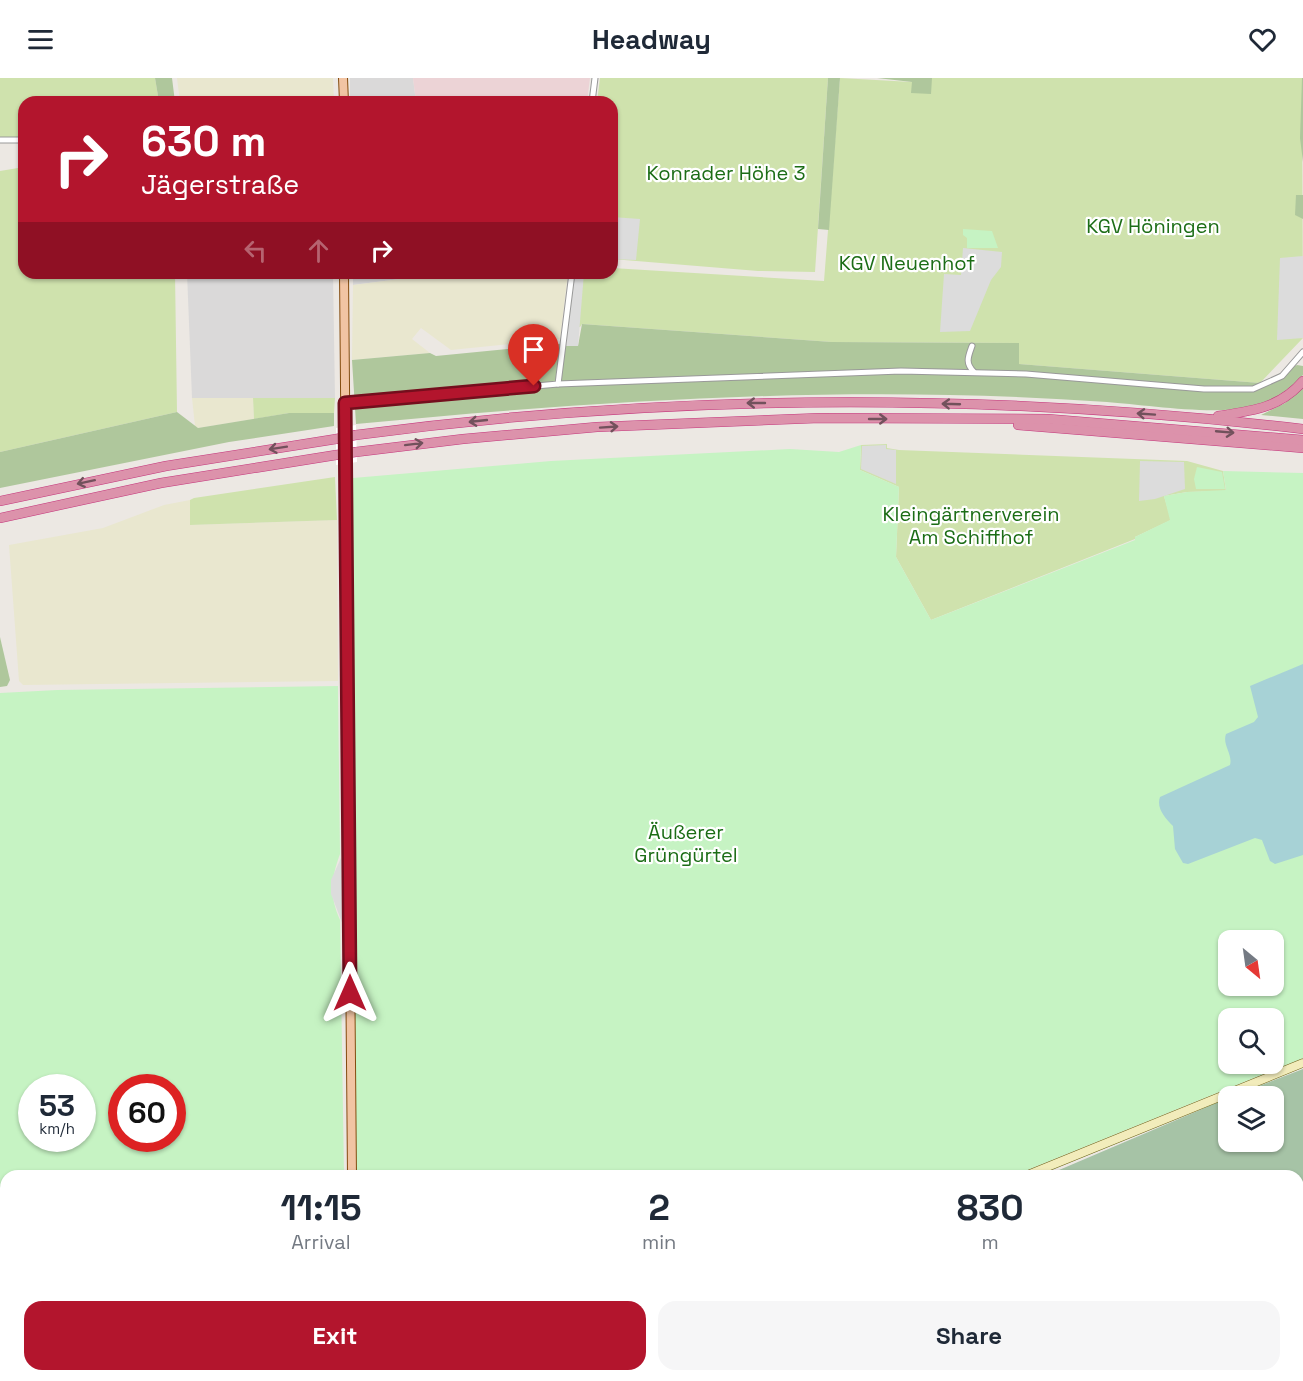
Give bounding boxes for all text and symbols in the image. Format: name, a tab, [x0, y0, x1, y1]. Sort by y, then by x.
text: Headway	[592, 22, 711, 57]
icon: menu	[24, 23, 57, 56]
icon: heart	[1246, 23, 1279, 56]
text: 630 m	[141, 115, 266, 168]
icon: right	[42, 120, 120, 198]
park label: Konrader Höhe 3	[646, 160, 806, 186]
text: Jägerstraße	[141, 167, 299, 202]
park label: KGV Höningen	[1086, 213, 1220, 239]
icon: left	[239, 234, 272, 267]
icon: ahead	[302, 234, 335, 267]
icon: right	[365, 234, 398, 267]
park label: KGV Neuenhof	[839, 250, 975, 276]
pin	[508, 324, 559, 386]
icon: arrive	[517, 333, 550, 366]
one-way arrow	[746, 398, 766, 409]
one-way arrow	[941, 398, 961, 409]
one-way arrow	[1136, 408, 1156, 419]
one-way arrow	[868, 413, 888, 424]
one-way arrow	[468, 416, 488, 427]
one-way arrow	[598, 421, 618, 432]
one-way arrow	[1214, 427, 1234, 438]
one-way arrow	[404, 438, 424, 449]
one-way arrow	[269, 442, 288, 453]
one-way arrow	[77, 477, 96, 488]
park label: Kleingärtnerverein Am Schiffhof	[882, 501, 1060, 550]
park label: Äußerer Grüngürtel	[634, 819, 738, 868]
north arrow	[1218, 930, 1284, 996]
map controls	[1218, 930, 1284, 1152]
position arrow	[318, 961, 382, 1025]
button: search	[1218, 1008, 1284, 1074]
speed limit sign: 60	[108, 1074, 186, 1152]
text: 53	[39, 1086, 75, 1125]
button: layers	[1218, 1086, 1284, 1152]
text: km/h	[39, 1119, 75, 1138]
text: 11:15	[280, 1185, 362, 1231]
text: 2	[648, 1185, 670, 1231]
text: 830	[957, 1185, 1024, 1231]
text: Arrival	[291, 1229, 351, 1255]
text: min	[642, 1229, 676, 1255]
text: m	[982, 1229, 999, 1255]
button: Exit	[24, 1301, 646, 1370]
button: Share	[658, 1301, 1280, 1370]

